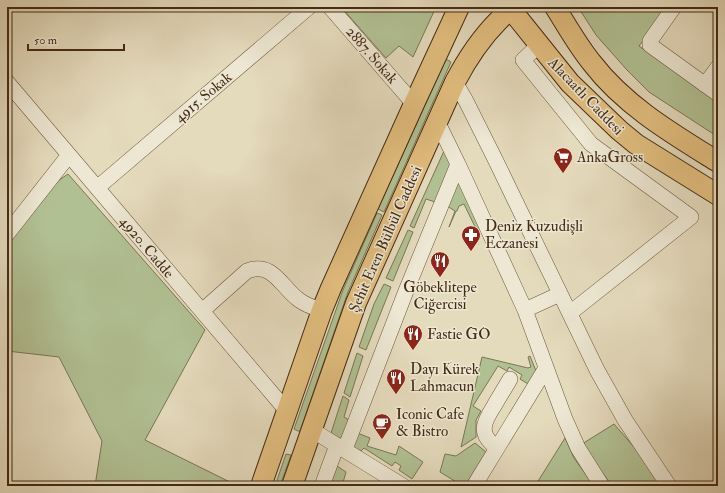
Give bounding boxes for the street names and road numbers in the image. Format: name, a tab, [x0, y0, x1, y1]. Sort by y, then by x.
street label: 2887. Sokak	[341, 23, 402, 88]
street label: Alacaatlı Caddesi	[543, 53, 628, 139]
street label: 4915. Sokak	[171, 68, 236, 127]
street label: Şehit Eren Bülbül Caddesi	[345, 163, 426, 316]
street label: 4920. Cadde	[115, 212, 178, 282]

